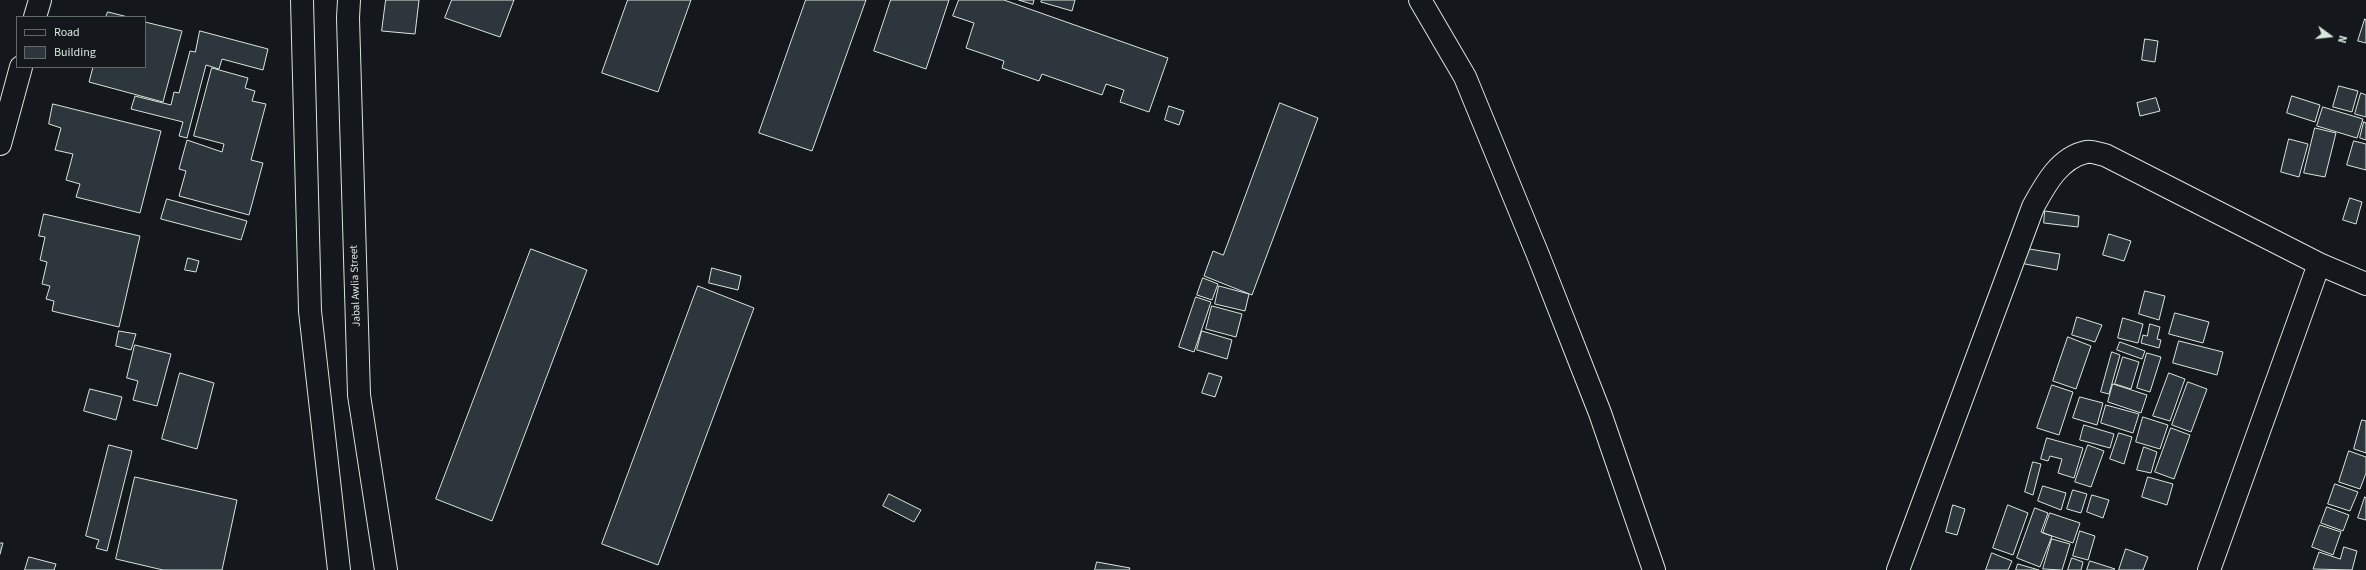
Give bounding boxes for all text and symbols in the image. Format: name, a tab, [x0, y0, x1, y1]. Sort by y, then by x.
legend	[16, 16, 146, 68]
north arrow	[2310, 16, 2350, 56]
text: Road	[54, 24, 80, 41]
text: N	[2334, 34, 2350, 45]
text: Building	[54, 44, 96, 61]
street label: Jabal Awlia Street	[348, 245, 364, 327]

